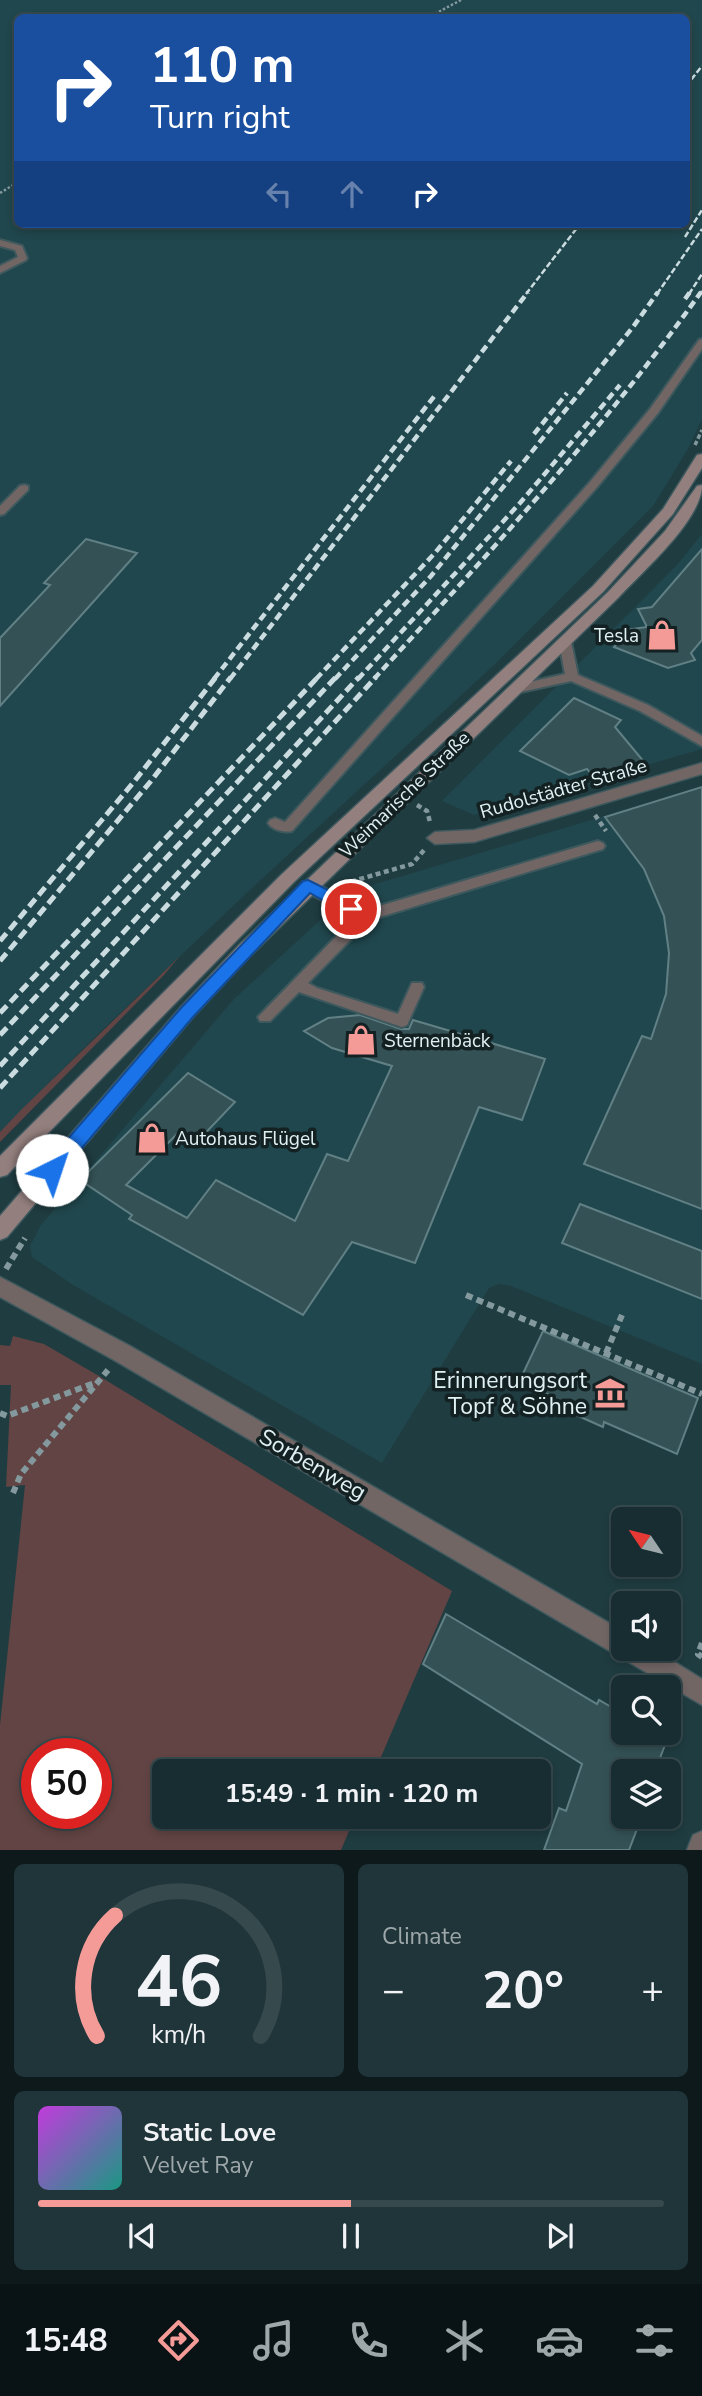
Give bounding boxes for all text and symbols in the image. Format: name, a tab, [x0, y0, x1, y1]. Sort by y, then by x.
text: 110 m	[150, 32, 294, 99]
icon: right	[35, 42, 126, 133]
text: Turn right	[150, 96, 290, 139]
icon: left	[260, 175, 298, 213]
icon: ahead	[333, 175, 371, 213]
icon: right	[406, 175, 444, 213]
shop icon: Tesla	[645, 618, 679, 652]
place label: Tesla	[594, 623, 639, 649]
street label: Weimarische Straße	[334, 725, 476, 864]
street label: Rudolstädter Straße	[477, 753, 650, 825]
pin	[321, 879, 381, 939]
icon: arrive	[332, 890, 370, 928]
shop icon: Sternenbäck	[344, 1023, 378, 1057]
place label: Sternenbäck	[384, 1028, 491, 1054]
shop icon: Autohaus Flügel	[135, 1121, 169, 1155]
place label: Autohaus Flügel	[175, 1126, 316, 1152]
position arrow	[15, 1133, 89, 1207]
place label: Erinnerungsort Topf & Söhne	[433, 1365, 588, 1422]
museum icon: Erinnerungsort Topf & Söhne	[593, 1376, 627, 1410]
street label: Sorbenweg	[254, 1421, 372, 1508]
north arrow	[611, 1507, 681, 1577]
map controls	[611, 1507, 681, 1829]
button: sound	[611, 1591, 681, 1661]
button: search	[611, 1675, 681, 1745]
speed limit sign: 50	[21, 1738, 112, 1829]
button: layers	[611, 1759, 681, 1829]
text: 15:49 · 1 min · 120 m	[225, 1776, 478, 1811]
text: Climate	[382, 1921, 462, 1952]
text: 46	[135, 1933, 223, 2033]
text: 20°	[482, 1955, 564, 2026]
text: −	[382, 1965, 405, 2016]
text: +	[641, 1965, 664, 2016]
text: km/h	[151, 2018, 207, 2052]
text: Static Love	[143, 2115, 276, 2150]
text: Velvet Ray	[143, 2150, 253, 2181]
icon: previous	[123, 2217, 161, 2255]
icon: pause	[332, 2217, 370, 2255]
icon: next	[541, 2217, 579, 2255]
icon: directions	[154, 2316, 203, 2365]
icon: music	[249, 2316, 298, 2365]
icon: phone	[344, 2316, 393, 2365]
icon: climate	[440, 2316, 489, 2365]
icon: car	[535, 2316, 584, 2365]
icon: filters	[630, 2316, 679, 2365]
text: 15:48	[23, 2319, 108, 2362]

